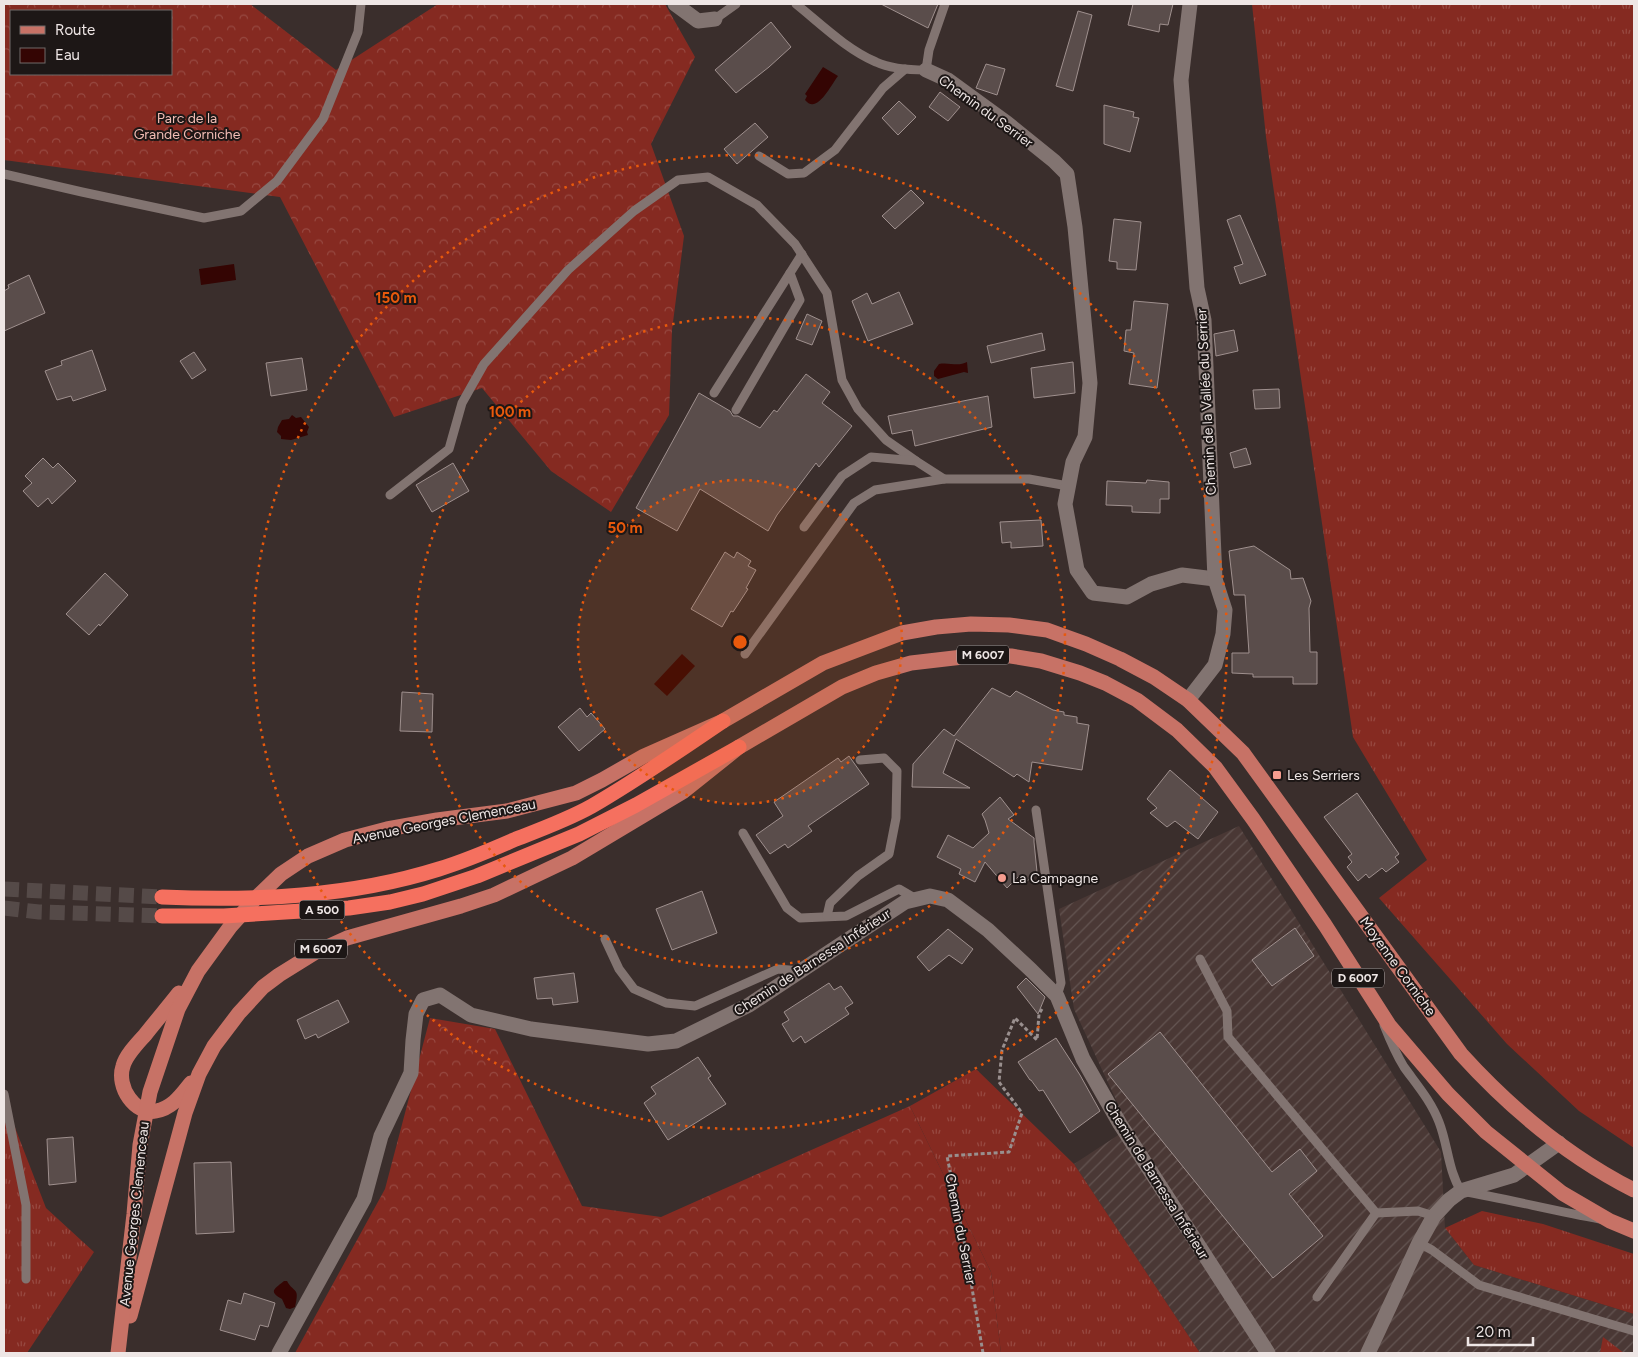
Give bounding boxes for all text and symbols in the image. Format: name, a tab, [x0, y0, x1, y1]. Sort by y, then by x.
legend	[10, 10, 172, 75]
text: Route	[55, 21, 95, 39]
text: Eau	[55, 46, 80, 64]
street label: Chemin du Serrier	[935, 71, 1037, 152]
park label: Parc de la Grande Corniche	[134, 110, 241, 143]
text: 150 m	[375, 289, 417, 307]
street label: Chemin de la Vallée du Serrier	[1193, 308, 1220, 496]
text: 100 m	[489, 403, 531, 421]
text: 50 m	[607, 519, 643, 537]
centre of rings	[731, 633, 749, 651]
road number: M 6007	[957, 646, 1009, 664]
place label: Les Serriers	[1287, 767, 1360, 784]
marker: Les Serriers	[1271, 769, 1283, 781]
street label: Avenue Georges Clemenceau	[351, 795, 537, 848]
place label: La Campagne	[1012, 870, 1098, 887]
marker: La Campagne	[996, 872, 1008, 884]
road number: A 500	[300, 900, 344, 920]
street label: Chemin de Barnessa Inférieur	[731, 905, 894, 1019]
street label: Moyenne Corniche	[1356, 913, 1439, 1019]
road number: M 6007	[295, 940, 347, 959]
road number: D 6007	[1332, 968, 1384, 988]
street label: Chemin de Barnessa Inférieur	[1101, 1098, 1213, 1263]
street label: Avenue Georges Clemenceau	[116, 1121, 153, 1308]
street label: Chemin du Serrier	[941, 1172, 980, 1286]
scale bar	[1468, 1314, 1533, 1346]
text: 20 m	[1476, 1323, 1510, 1341]

